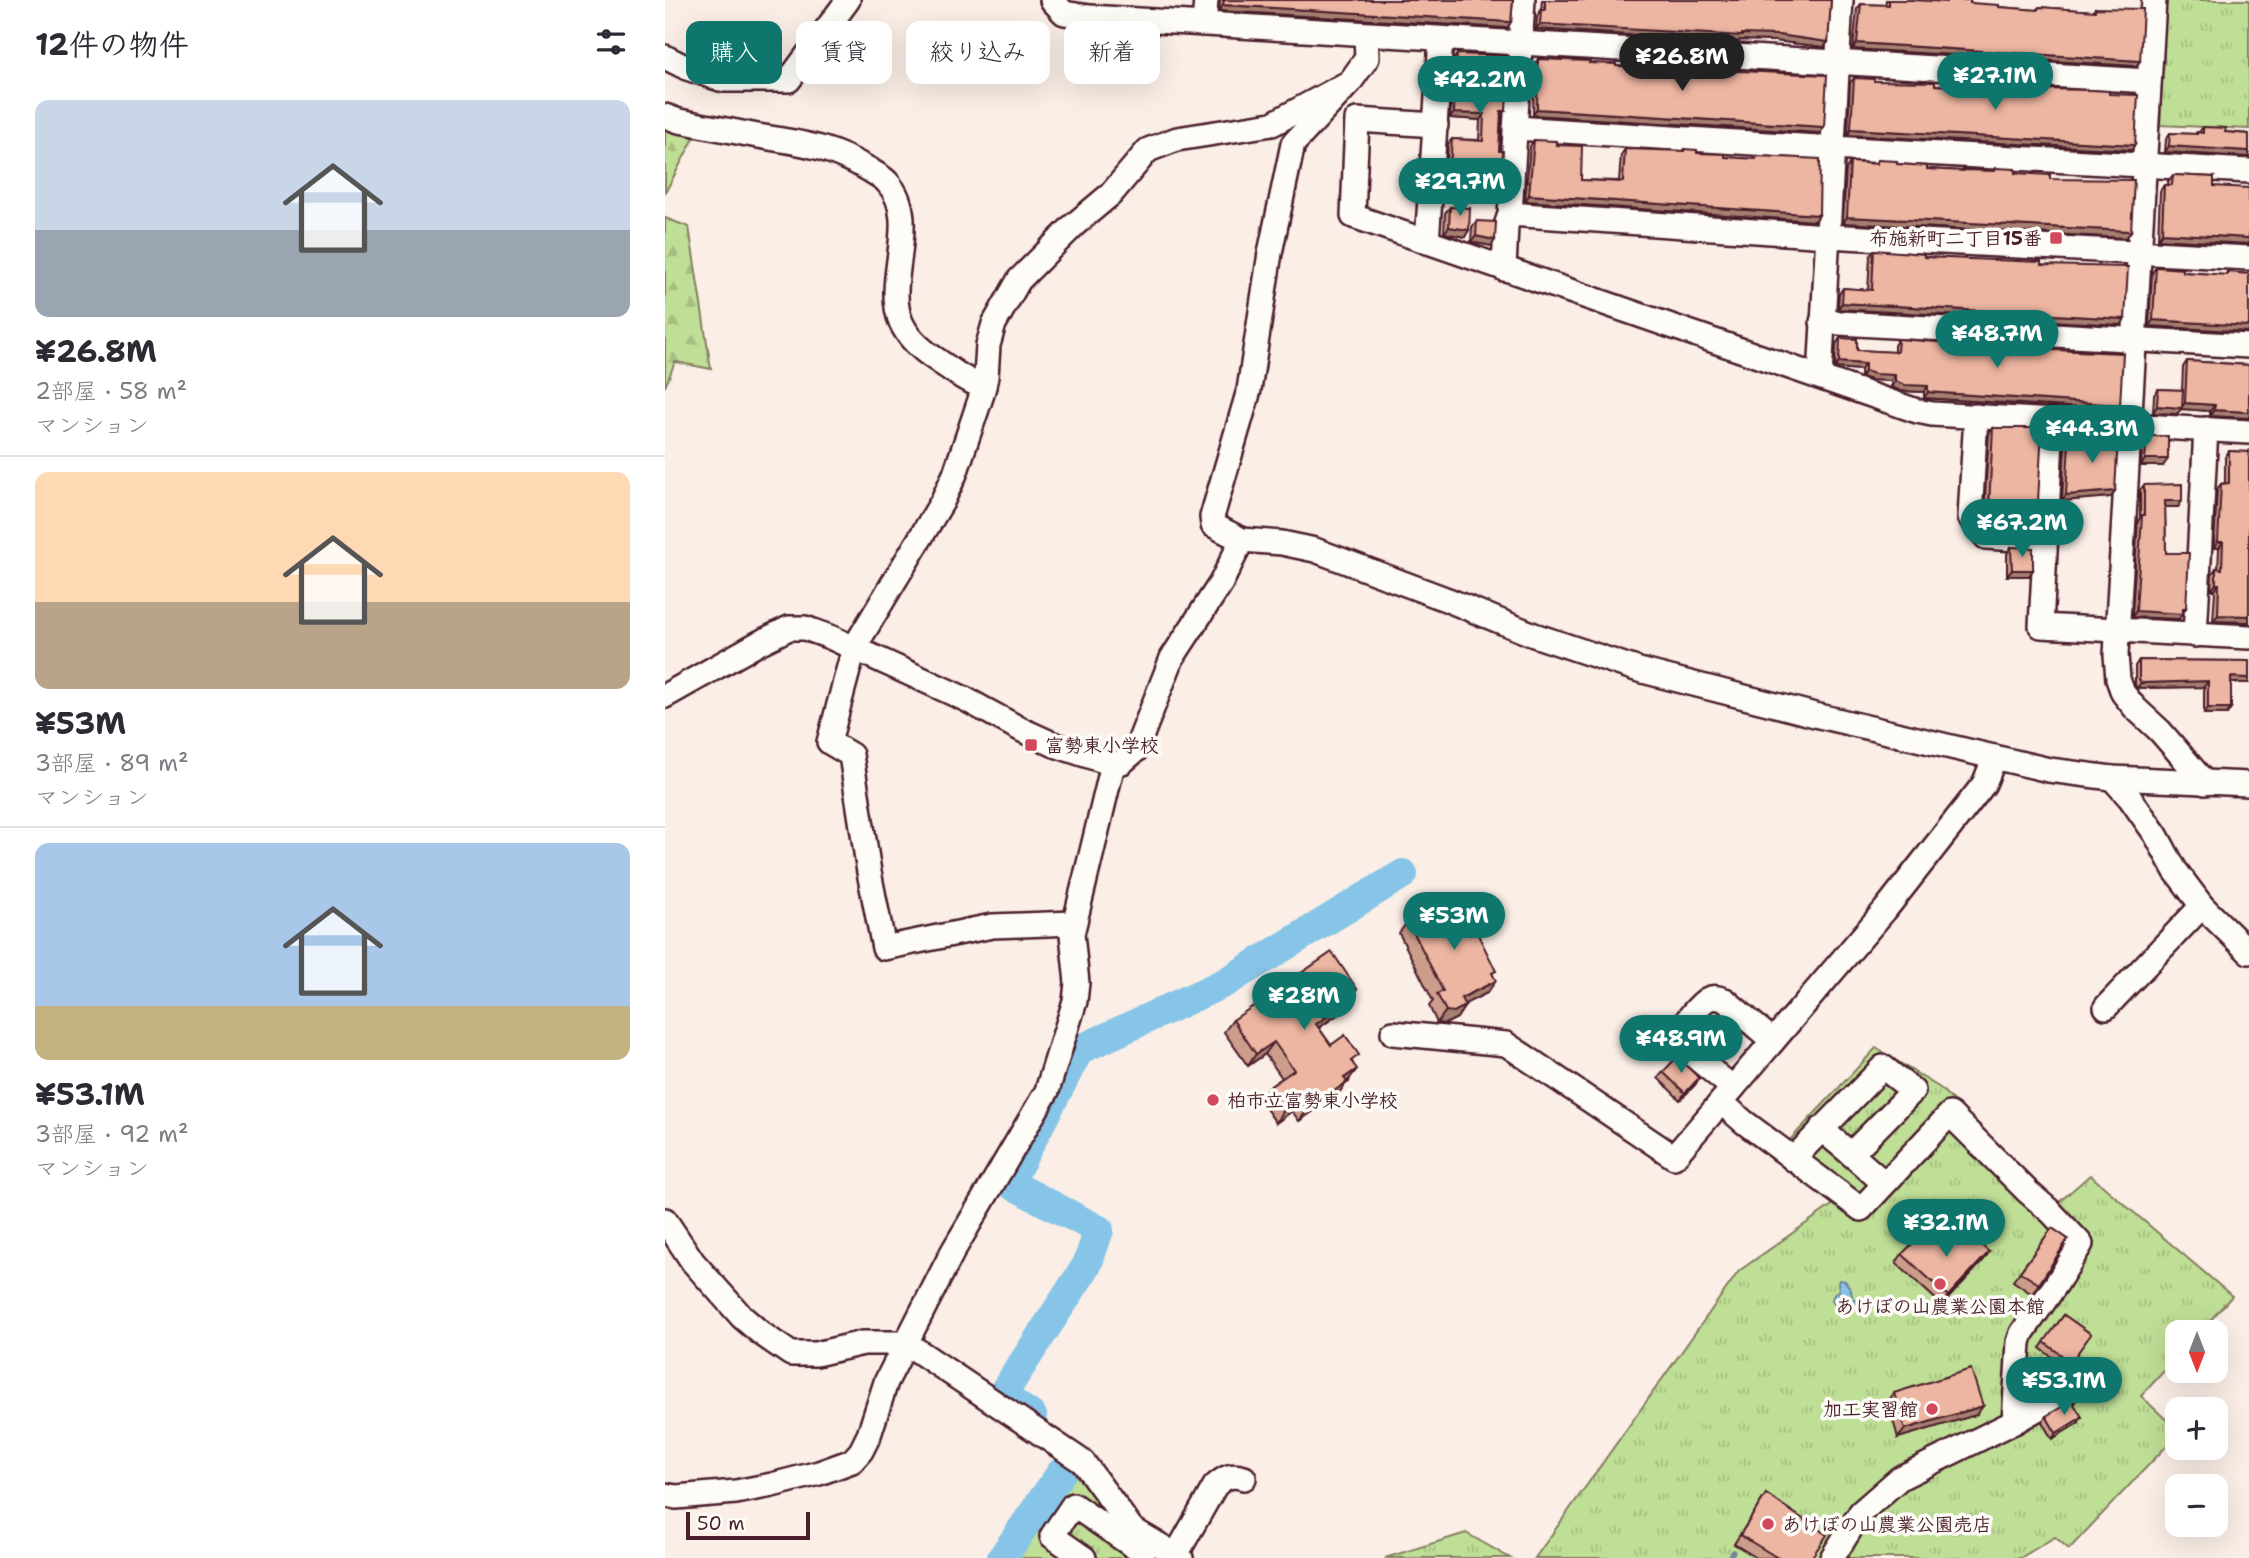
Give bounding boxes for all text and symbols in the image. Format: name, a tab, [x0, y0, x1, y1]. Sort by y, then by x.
chip: 購入	[686, 21, 782, 84]
chip: 賃貸	[796, 21, 892, 84]
chip: 絞り込み	[906, 21, 1050, 84]
chip: 新着	[1064, 21, 1160, 84]
icon: filters	[592, 23, 630, 61]
text: 12件の物件	[35, 24, 189, 65]
pin: ¥26.8M	[1625, 34, 1739, 93]
text: ¥26.8M	[1635, 41, 1729, 71]
pin: ¥27.1M	[1938, 52, 2052, 112]
pin: ¥42.2M	[1423, 57, 1537, 116]
text: ¥27.1M	[1953, 60, 2037, 90]
text: ¥42.2M	[1434, 64, 1526, 94]
icon: home	[270, 145, 396, 271]
pin: ¥29.7M	[1403, 158, 1517, 218]
text: ¥29.7M	[1415, 166, 1505, 196]
place label: 布施新町二丁目15番	[1870, 226, 2042, 251]
marker: 布施新町二丁目15番	[2048, 230, 2064, 246]
pin: ¥48.7M	[1940, 310, 2054, 370]
text: ¥48.7M	[1951, 318, 2043, 348]
text: ¥26.8M	[35, 331, 157, 372]
text: 2部屋 · 58 m²	[35, 376, 187, 406]
pin: ¥44.3M	[2035, 406, 2149, 465]
text: マンション	[35, 410, 149, 440]
text: ¥44.3M	[2046, 413, 2138, 443]
pin: ¥67.2M	[1965, 500, 2079, 559]
text: ¥67.2M	[1977, 507, 2067, 537]
icon: home	[270, 517, 396, 643]
text: ¥53M	[35, 703, 126, 744]
place label: 富勢東小学校	[1045, 733, 1159, 758]
marker: 富勢東小学校	[1023, 737, 1039, 753]
text: 3部屋 · 89 m²	[35, 748, 189, 778]
text: マンション	[35, 782, 149, 812]
icon: home	[270, 888, 396, 1014]
pin: ¥53M	[1413, 892, 1495, 952]
text: ¥53M	[1419, 900, 1489, 930]
pin: ¥28M	[1263, 972, 1345, 1032]
text: ¥28M	[1268, 980, 1340, 1010]
pin: ¥48.9M	[1624, 1016, 1738, 1075]
text: ¥48.9M	[1636, 1023, 1726, 1053]
text: ¥53.1M	[35, 1074, 145, 1115]
place label: 柏市立富勢東小学校	[1227, 1088, 1398, 1113]
marker: 柏市立富勢東小学校	[1205, 1092, 1221, 1108]
text: 3部屋 · 92 m²	[35, 1119, 189, 1149]
text: マンション	[35, 1153, 149, 1183]
pin: ¥32.1M	[1889, 1200, 2003, 1259]
text: ¥32.1M	[1903, 1207, 1989, 1237]
marker: あけぼの山農業公園本館	[1932, 1276, 1948, 1292]
place label: あけぼの山農業公園本館	[1835, 1294, 2045, 1319]
north arrow	[2165, 1320, 2228, 1382]
map controls	[2165, 1320, 2228, 1537]
pin: ¥53.1M	[2007, 1358, 2121, 1417]
text: ¥53.1M	[2022, 1365, 2106, 1395]
place label: 加工実習館	[1823, 1397, 1918, 1422]
button: +	[2165, 1397, 2228, 1460]
marker: 加工実習館	[1924, 1401, 1940, 1417]
button: −	[2165, 1474, 2228, 1537]
scale bar	[686, 1509, 810, 1541]
text: 50 m	[697, 1511, 745, 1536]
place label: あけぼの山農業公園売店	[1782, 1512, 1992, 1537]
marker: あけぼの山農業公園売店	[1760, 1516, 1776, 1532]

